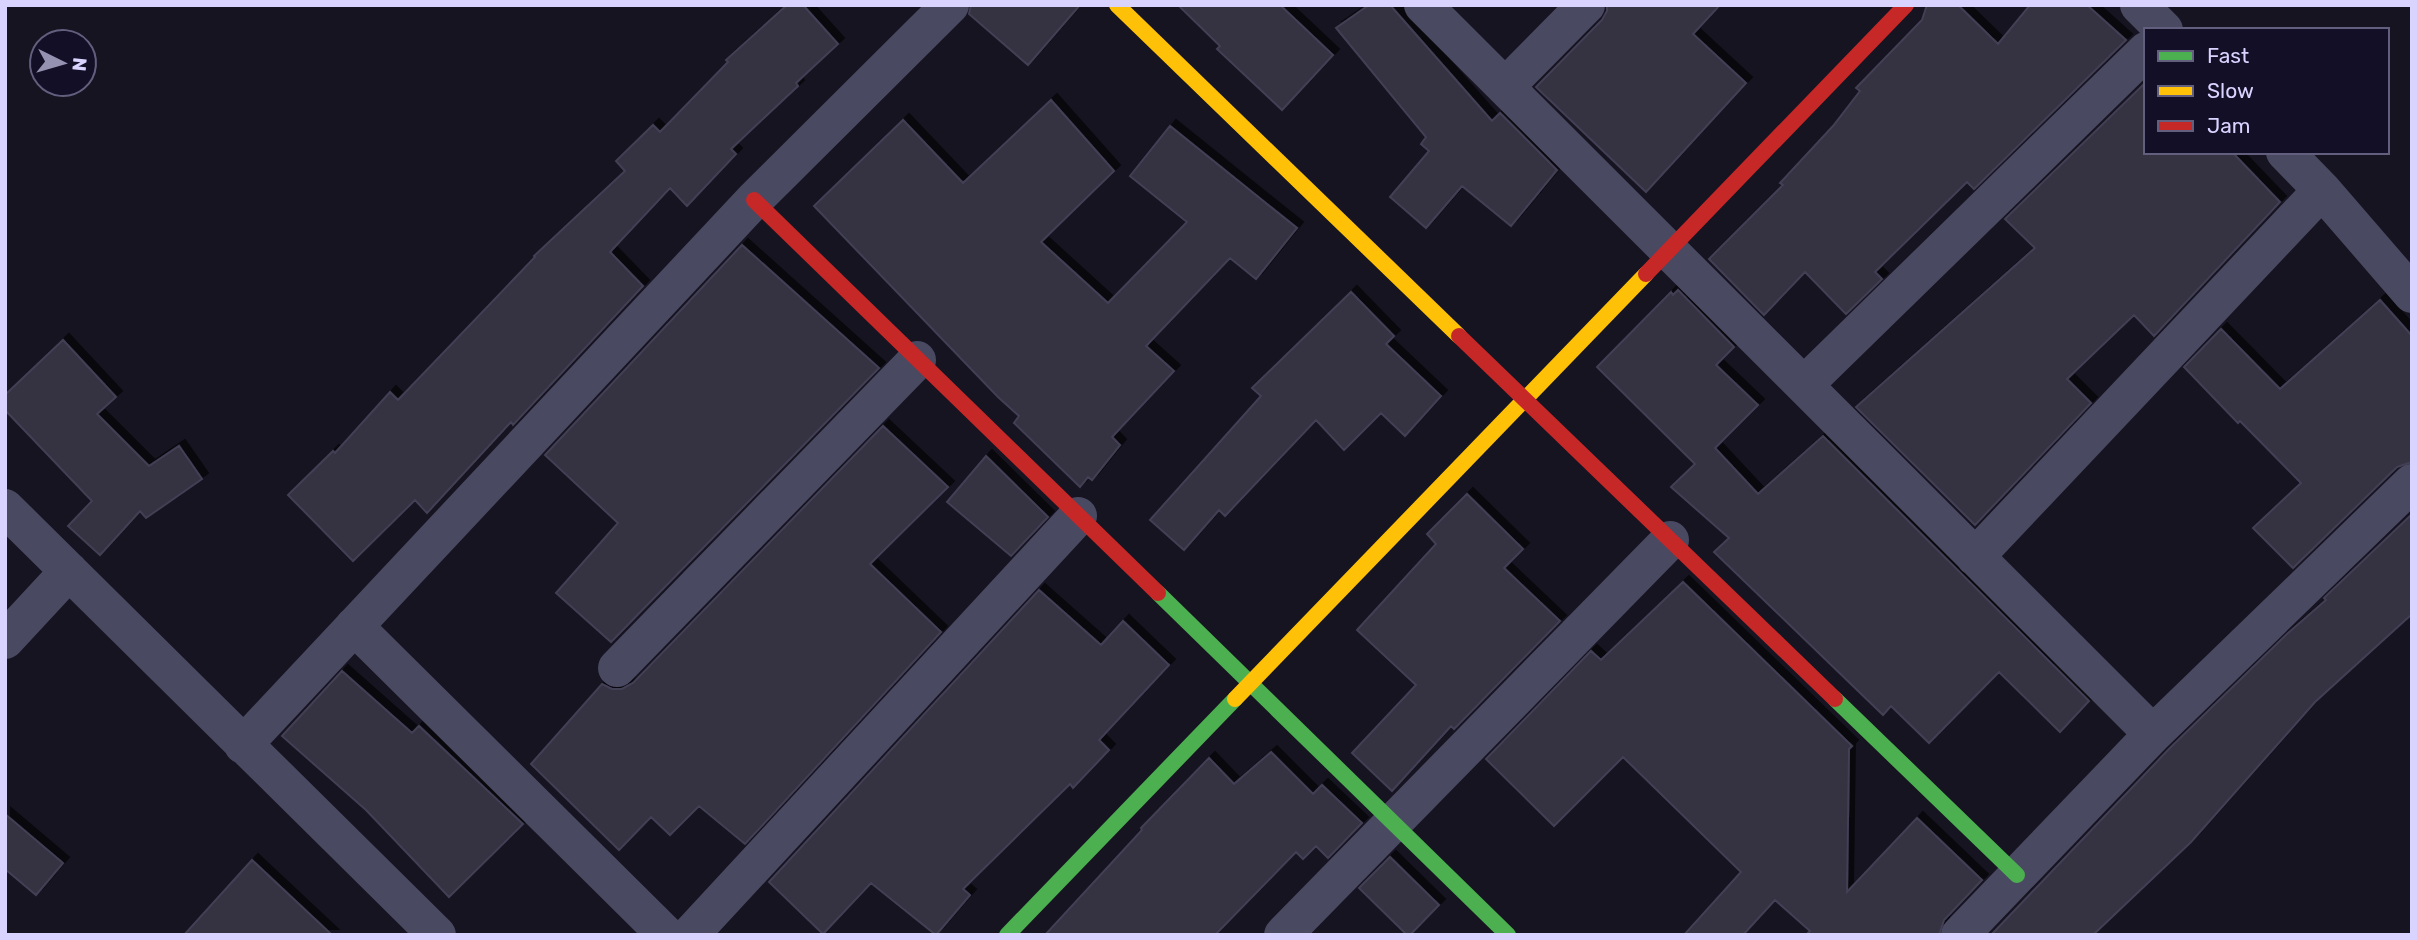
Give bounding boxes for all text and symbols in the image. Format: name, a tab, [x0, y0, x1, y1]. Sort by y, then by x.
north arrow	[28, 28, 98, 98]
legend	[2144, 28, 2389, 154]
text: Fast	[2207, 43, 2249, 68]
text: N	[67, 57, 91, 72]
text: Slow	[2207, 78, 2254, 103]
text: Jam	[2207, 113, 2251, 138]

